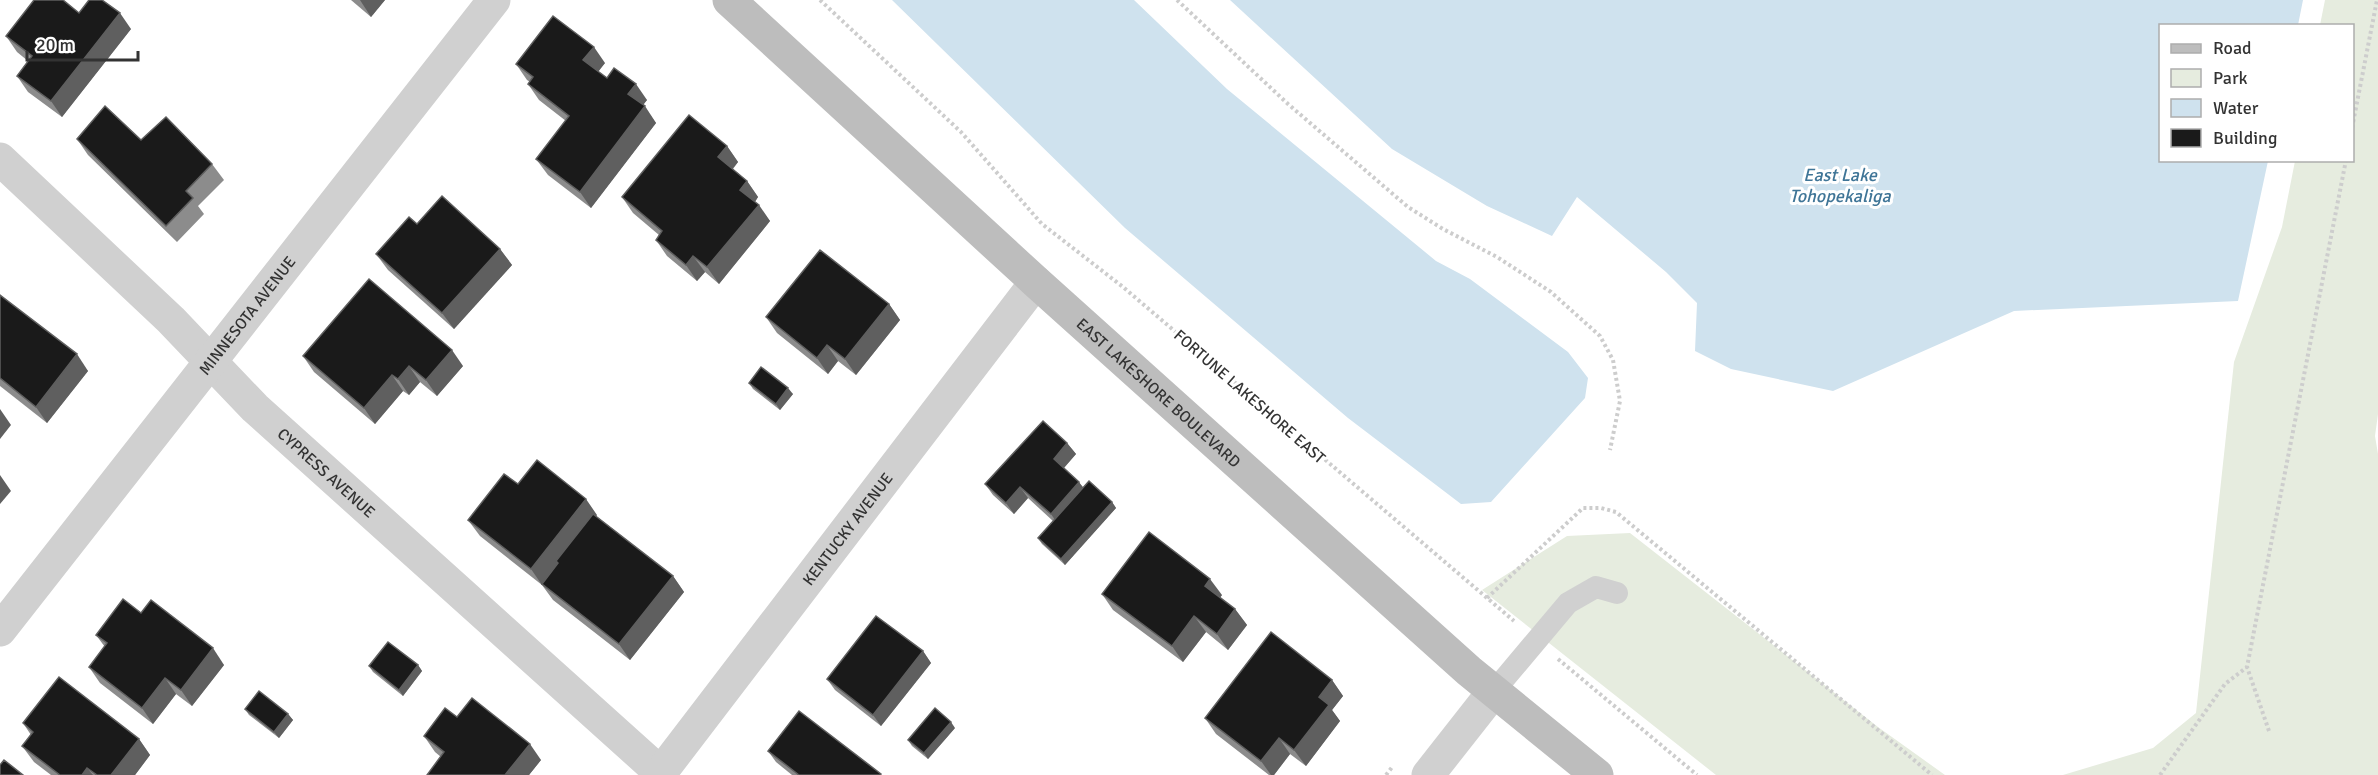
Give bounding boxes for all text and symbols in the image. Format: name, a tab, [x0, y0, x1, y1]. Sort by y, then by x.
scale bar	[27, 24, 138, 62]
legend	[2159, 24, 2354, 162]
text: 20 m	[36, 34, 74, 56]
text: Road	[2213, 37, 2252, 59]
text: Park	[2213, 67, 2248, 89]
text: Water	[2213, 97, 2259, 119]
text: Building	[2213, 127, 2277, 149]
water label: East Lake Tohopekaliga	[1789, 164, 1892, 207]
street label: MINNESOTA AVENUE	[195, 252, 300, 379]
street label: EAST LAKESHORE BOULEVARD	[1072, 314, 1244, 472]
street label: FORTUNE LAKESHORE EAST	[1169, 325, 1329, 468]
street label: CYPRESS AVENUE	[273, 424, 379, 522]
street label: KENTUCKY AVENUE	[799, 469, 898, 590]

